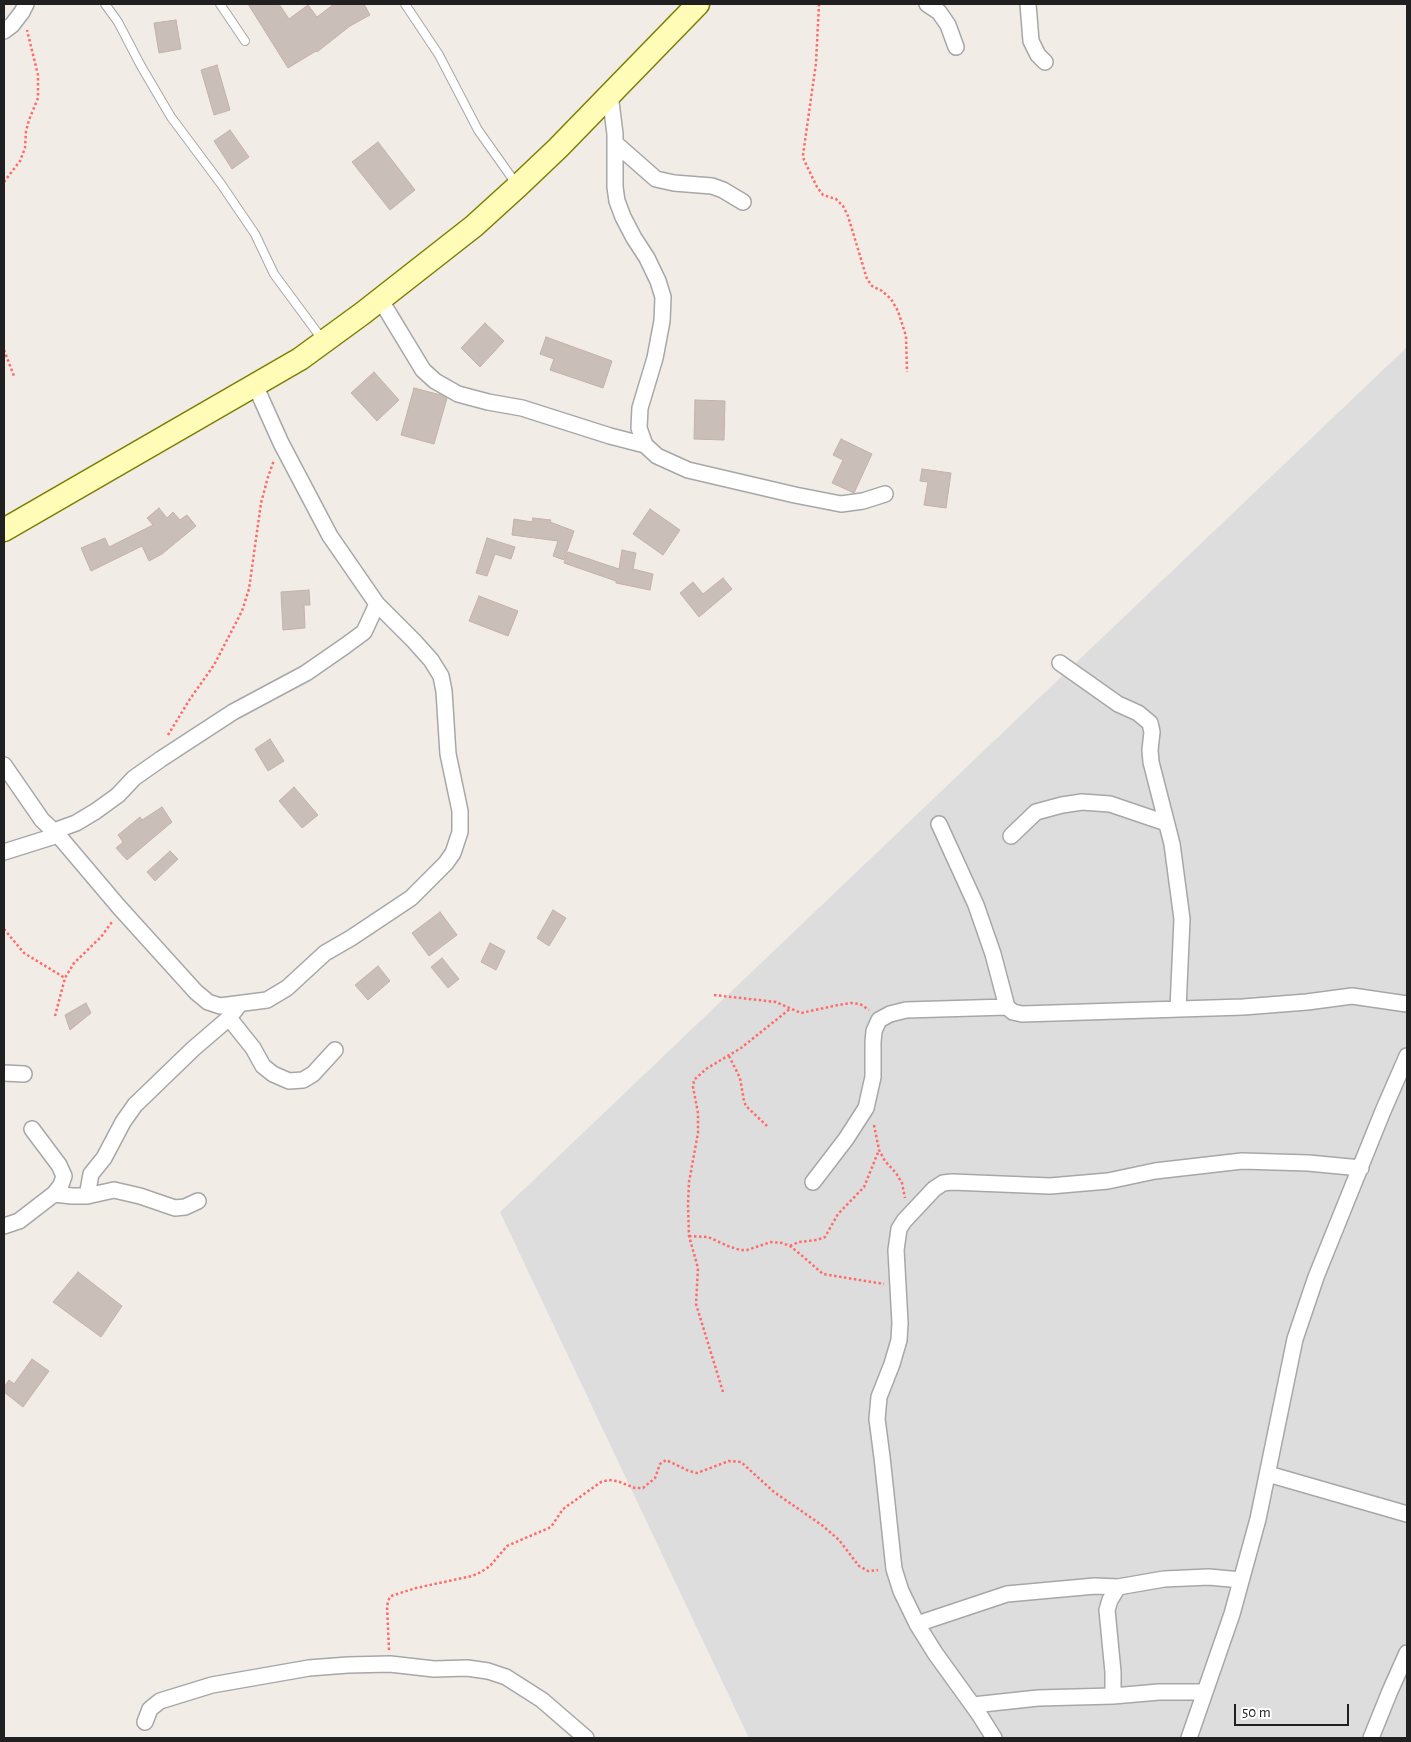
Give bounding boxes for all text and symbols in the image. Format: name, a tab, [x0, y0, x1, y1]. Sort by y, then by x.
scale bar	[1236, 1694, 1351, 1726]
text: 50 m	[1242, 1705, 1271, 1720]

